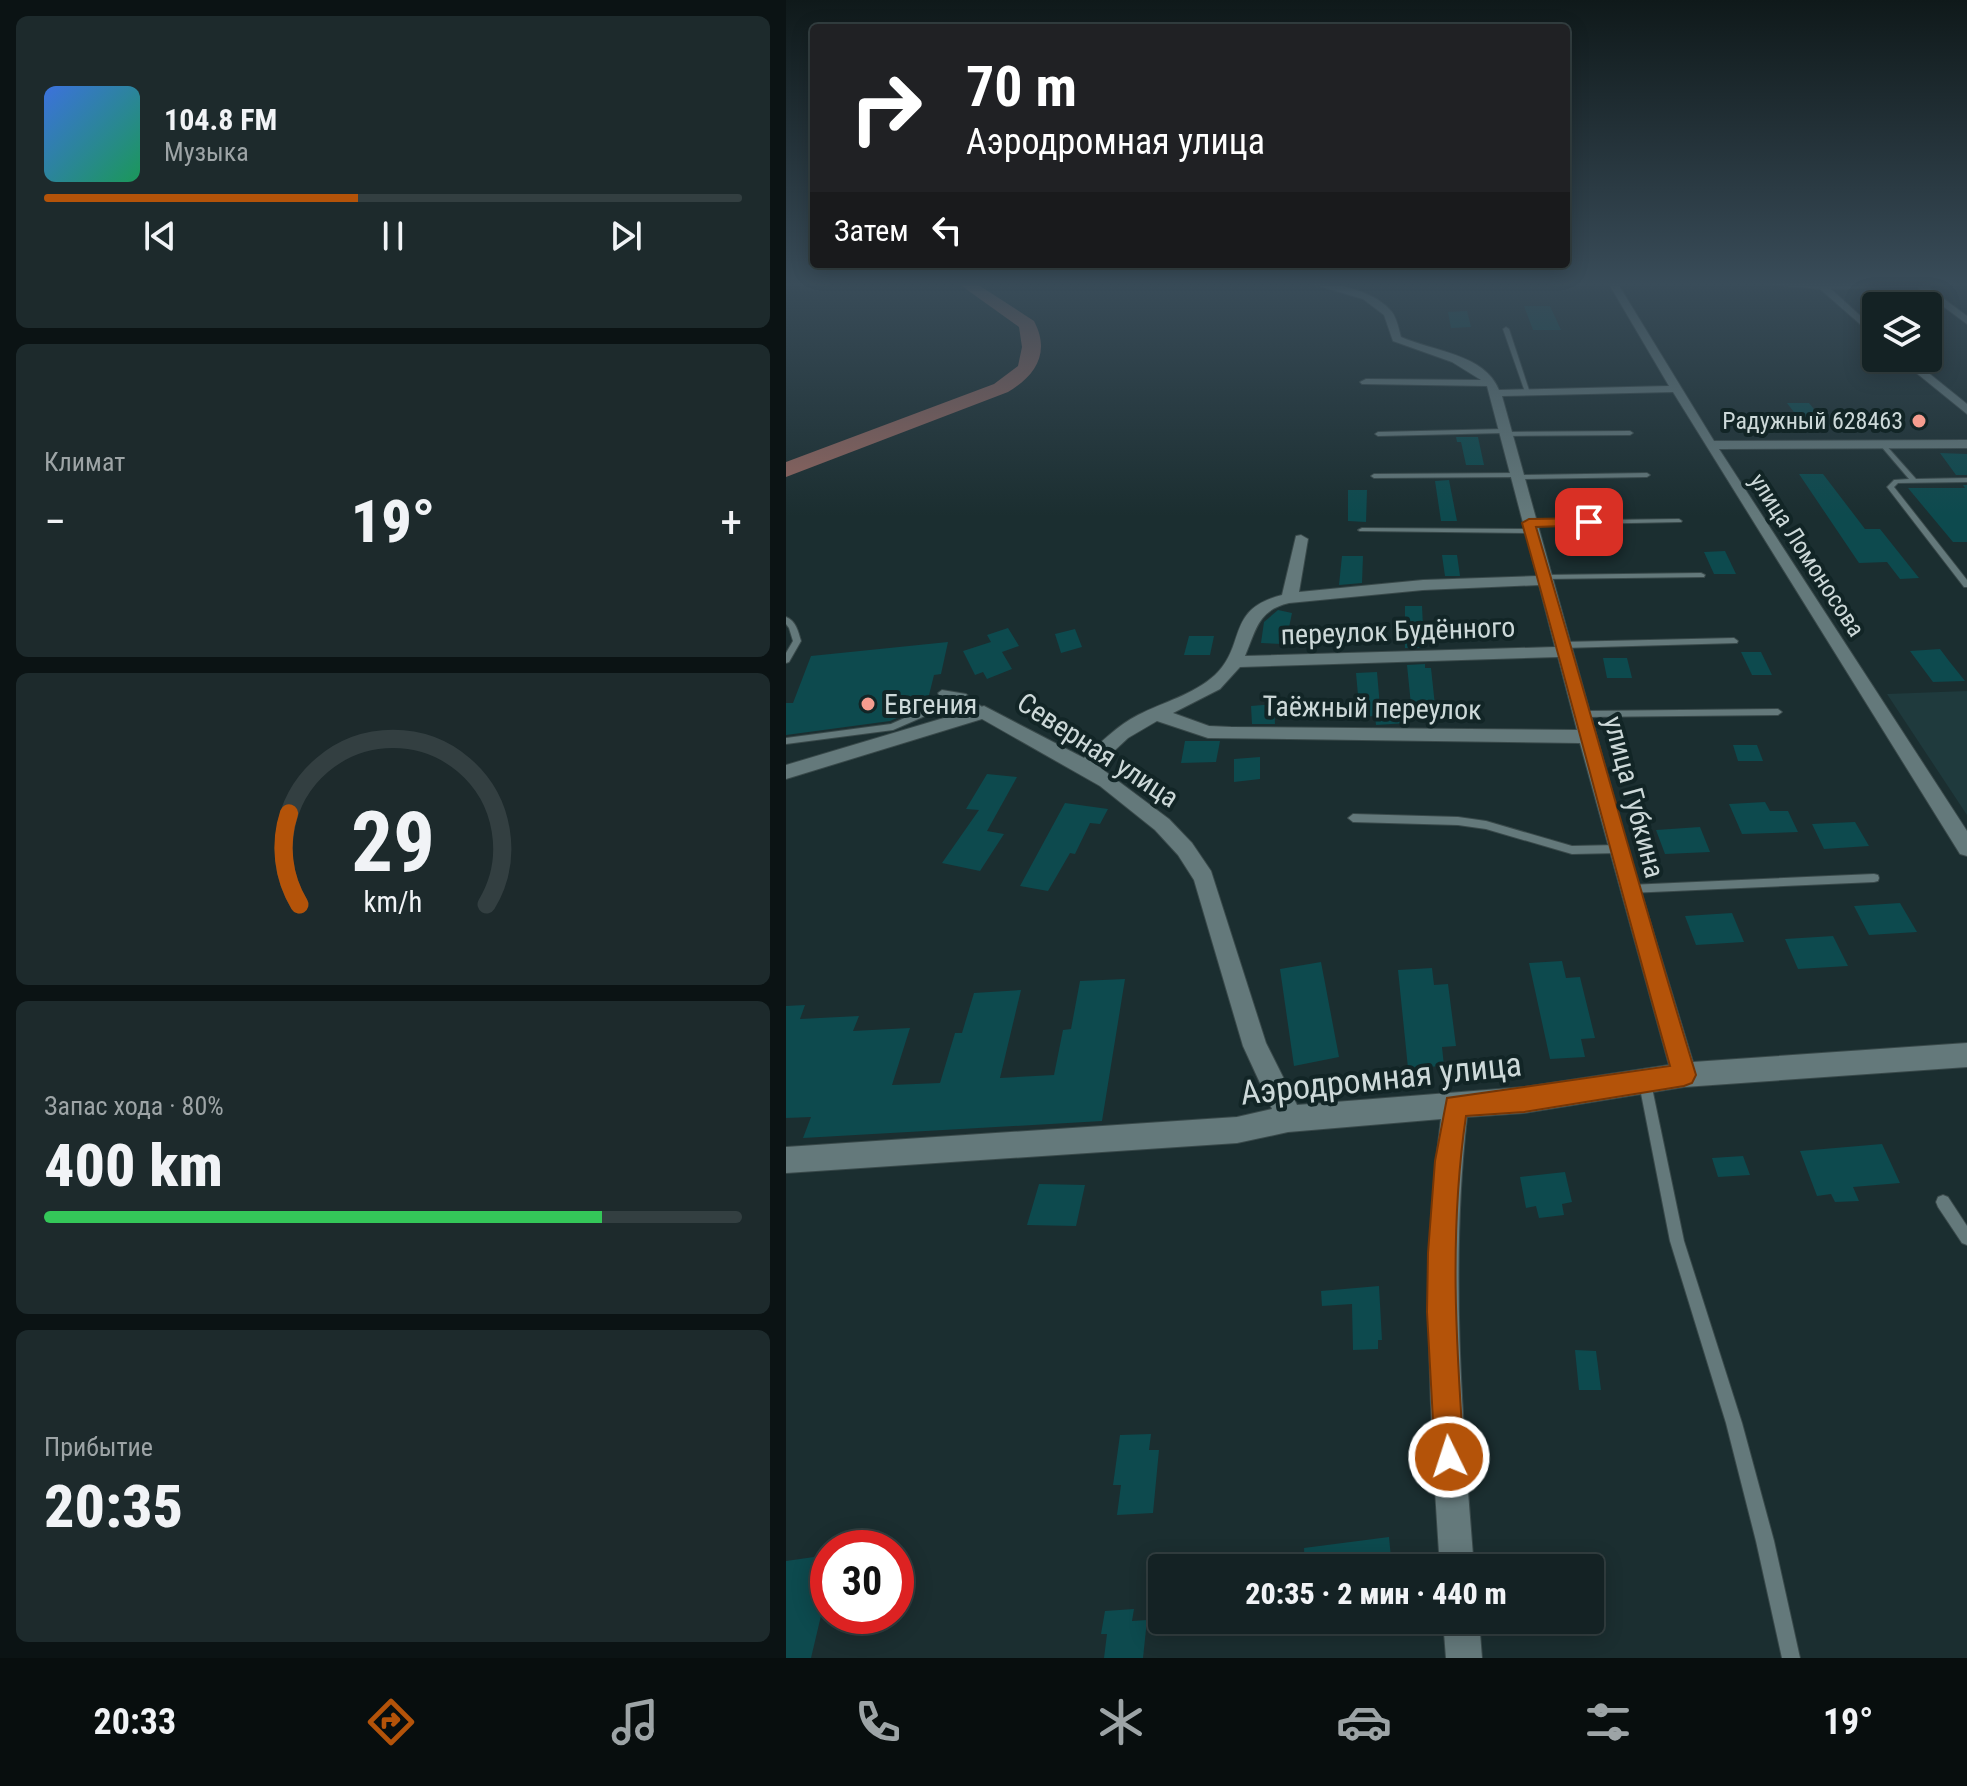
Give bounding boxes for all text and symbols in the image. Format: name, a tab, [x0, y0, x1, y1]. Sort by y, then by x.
text: 70 m	[966, 54, 1077, 120]
icon: right	[834, 56, 938, 160]
text: 104.8 FM	[164, 102, 277, 137]
text: Аэродромная улица	[966, 121, 1265, 163]
text: Музыка	[164, 137, 249, 167]
icon: left	[925, 208, 969, 252]
text: Затем	[834, 213, 909, 248]
icon: previous	[138, 214, 182, 258]
icon: pause	[371, 214, 415, 258]
icon: next	[604, 214, 648, 258]
map controls	[1862, 292, 1942, 372]
button: layers	[1862, 292, 1942, 372]
place label: Радужный 628463	[1722, 407, 1903, 435]
marker: Радужный 628463	[1910, 412, 1928, 430]
text: Климат	[44, 447, 125, 477]
street label: улица Ломоносова	[1744, 468, 1870, 642]
text: 19°	[351, 486, 435, 557]
pin	[1555, 488, 1623, 556]
text: −	[44, 496, 66, 548]
text: +	[720, 496, 742, 548]
icon: arrive	[1567, 500, 1611, 544]
street label: переулок Будённого	[1280, 610, 1516, 652]
street label: Северная улица	[1011, 686, 1185, 814]
place label: Евгения	[884, 688, 977, 721]
street label: Таёжный переулок	[1262, 690, 1482, 726]
marker: Евгения	[859, 695, 877, 713]
street label: улица Губкина	[1597, 712, 1671, 882]
text: 29	[351, 794, 435, 891]
text: km/h	[364, 885, 422, 919]
street label: Аэродромная улица	[1238, 1043, 1524, 1113]
text: Запас хода · 80%	[44, 1091, 224, 1121]
text: 400 km	[44, 1130, 223, 1201]
position arrow	[1407, 1415, 1491, 1499]
text: Прибытие	[44, 1432, 153, 1462]
text: 20:35	[44, 1471, 183, 1542]
speed limit sign: 30	[810, 1530, 914, 1634]
text: 20:35 · 2 мин · 440 m	[1245, 1576, 1507, 1611]
icon: directions	[363, 1694, 419, 1750]
icon: music	[607, 1694, 663, 1750]
icon: phone	[850, 1694, 906, 1750]
icon: climate	[1093, 1694, 1149, 1750]
icon: car	[1336, 1694, 1392, 1750]
icon: filters	[1580, 1694, 1636, 1750]
text: 20:33	[94, 1701, 176, 1743]
text: 19°	[1823, 1701, 1873, 1743]

